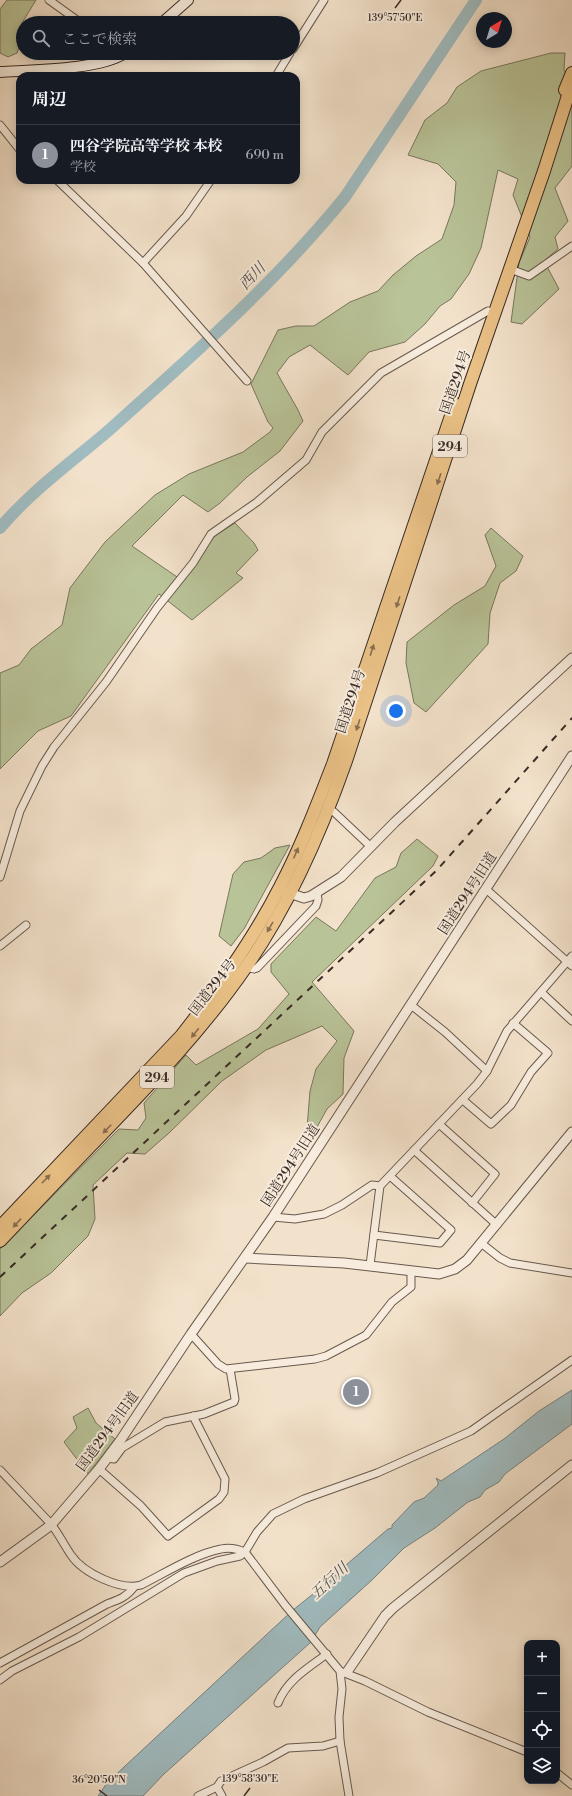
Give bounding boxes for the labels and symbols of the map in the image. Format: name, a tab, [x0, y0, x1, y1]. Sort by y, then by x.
text: 139°57'50"E	[368, 12, 423, 24]
north arrow	[476, 12, 512, 48]
water label: 西川	[235, 257, 271, 294]
street label: 国道294号	[437, 348, 475, 417]
road number: 294	[433, 435, 467, 457]
one-way arrow	[436, 473, 442, 485]
one-way arrow	[395, 596, 401, 608]
one-way arrow	[370, 644, 376, 656]
street label: 国道294号	[332, 667, 370, 736]
your location	[386, 701, 406, 721]
one-way arrow	[355, 720, 361, 732]
one-way arrow	[294, 847, 300, 859]
street label: 国道294号旧道	[434, 849, 501, 938]
one-way arrow	[267, 921, 274, 933]
street label: 国道294号	[185, 956, 240, 1019]
one-way arrow	[190, 1028, 199, 1038]
road number: 294	[140, 1066, 174, 1088]
street label: 国道294号旧道	[257, 1121, 324, 1210]
one-way arrow	[102, 1124, 112, 1134]
one-way arrow	[41, 1174, 51, 1184]
one-way arrow	[13, 1218, 22, 1228]
pin: 1	[343, 1377, 369, 1407]
street label: 国道294号旧道	[73, 1388, 143, 1475]
water label: 五行川	[306, 1558, 354, 1604]
text: 139°58'30"E	[222, 1773, 278, 1785]
text: 36°20'50"N	[72, 1774, 126, 1786]

